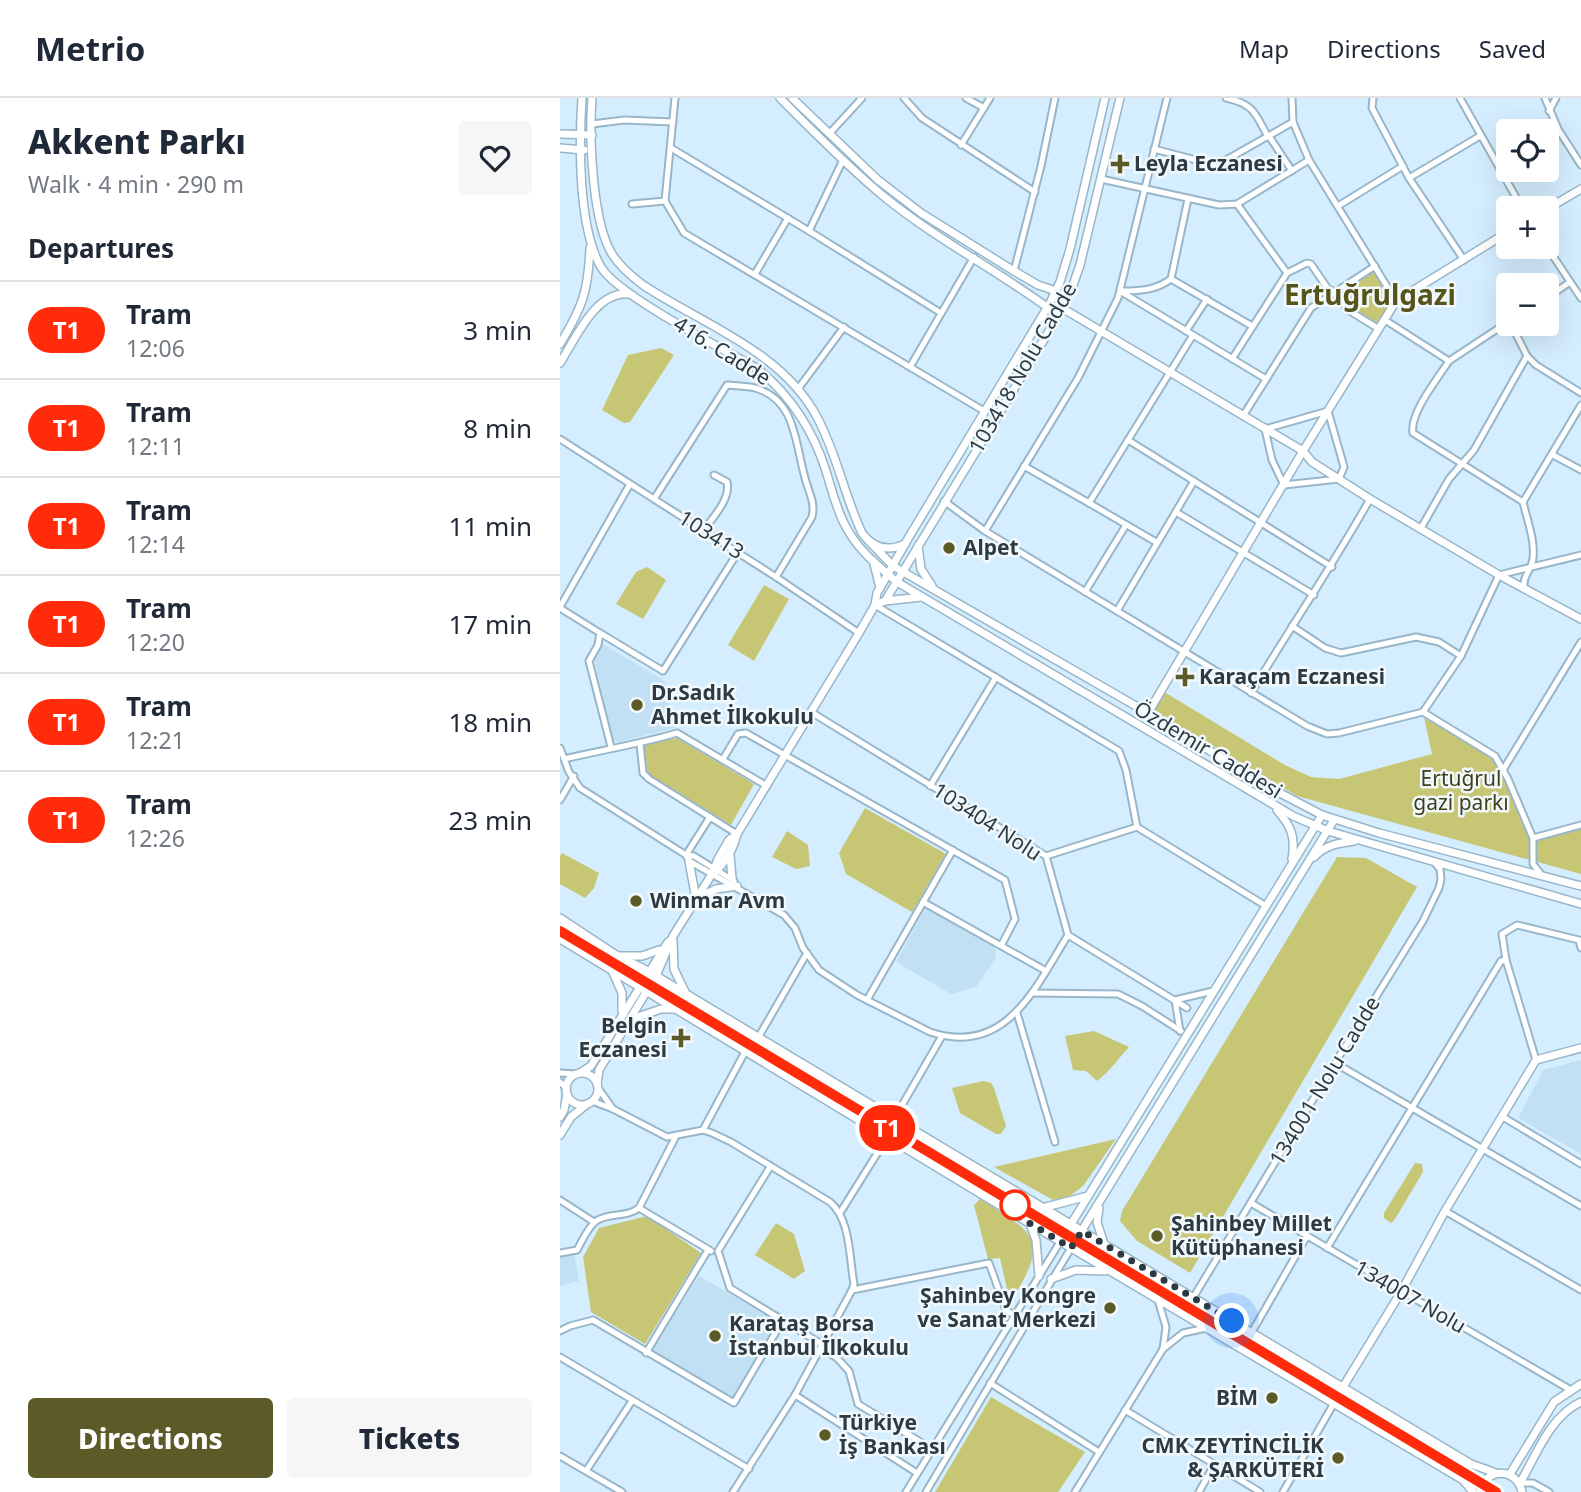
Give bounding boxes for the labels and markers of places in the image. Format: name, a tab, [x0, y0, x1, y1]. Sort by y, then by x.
place label: Leyla Eczanesi	[1134, 149, 1283, 177]
marker: Leyla Eczanesi	[1112, 156, 1128, 172]
place label: Alpet	[963, 533, 1019, 561]
marker: Alpet	[941, 540, 957, 556]
place label: Karaçam Eczanesi	[1199, 662, 1385, 690]
marker: Karaçam Eczanesi	[1177, 669, 1193, 685]
place label: Dr.Sadık Ahmet İlkokulu	[651, 678, 814, 730]
marker: Dr.Sadık Ahmet İlkokulu	[629, 697, 645, 713]
place label: Winmar Avm	[650, 886, 785, 914]
marker: Winmar Avm	[628, 893, 644, 909]
place label: Belgin Eczanesi	[578, 1011, 667, 1063]
marker: Belgin Eczanesi	[673, 1030, 689, 1046]
unlabelled marker	[1000, 1190, 1030, 1220]
place label: Şahinbey Millet Kütüphanesi	[1171, 1209, 1332, 1261]
marker: Şahinbey Millet Kütüphanesi	[1149, 1228, 1165, 1244]
place label: Şahinbey Kongre ve Sanat Merkezi	[917, 1281, 1096, 1333]
marker: Şahinbey Kongre ve Sanat Merkezi	[1102, 1300, 1118, 1316]
place label: Karataş Borsa İstanbul İlkokulu	[729, 1309, 909, 1361]
marker: Karataş Borsa İstanbul İlkokulu	[707, 1328, 723, 1344]
place label: BİM	[1216, 1383, 1258, 1411]
marker: BİM	[1264, 1390, 1280, 1406]
place label: Türkiye İş Bankası	[839, 1408, 946, 1460]
marker: Türkiye İş Bankası	[817, 1427, 833, 1443]
place label: CMK ZEYTİNCİLİK & ŞARKÜTERİ	[1141, 1431, 1324, 1483]
marker: CMK ZEYTİNCİLİK & ŞARKÜTERİ	[1330, 1450, 1346, 1466]

